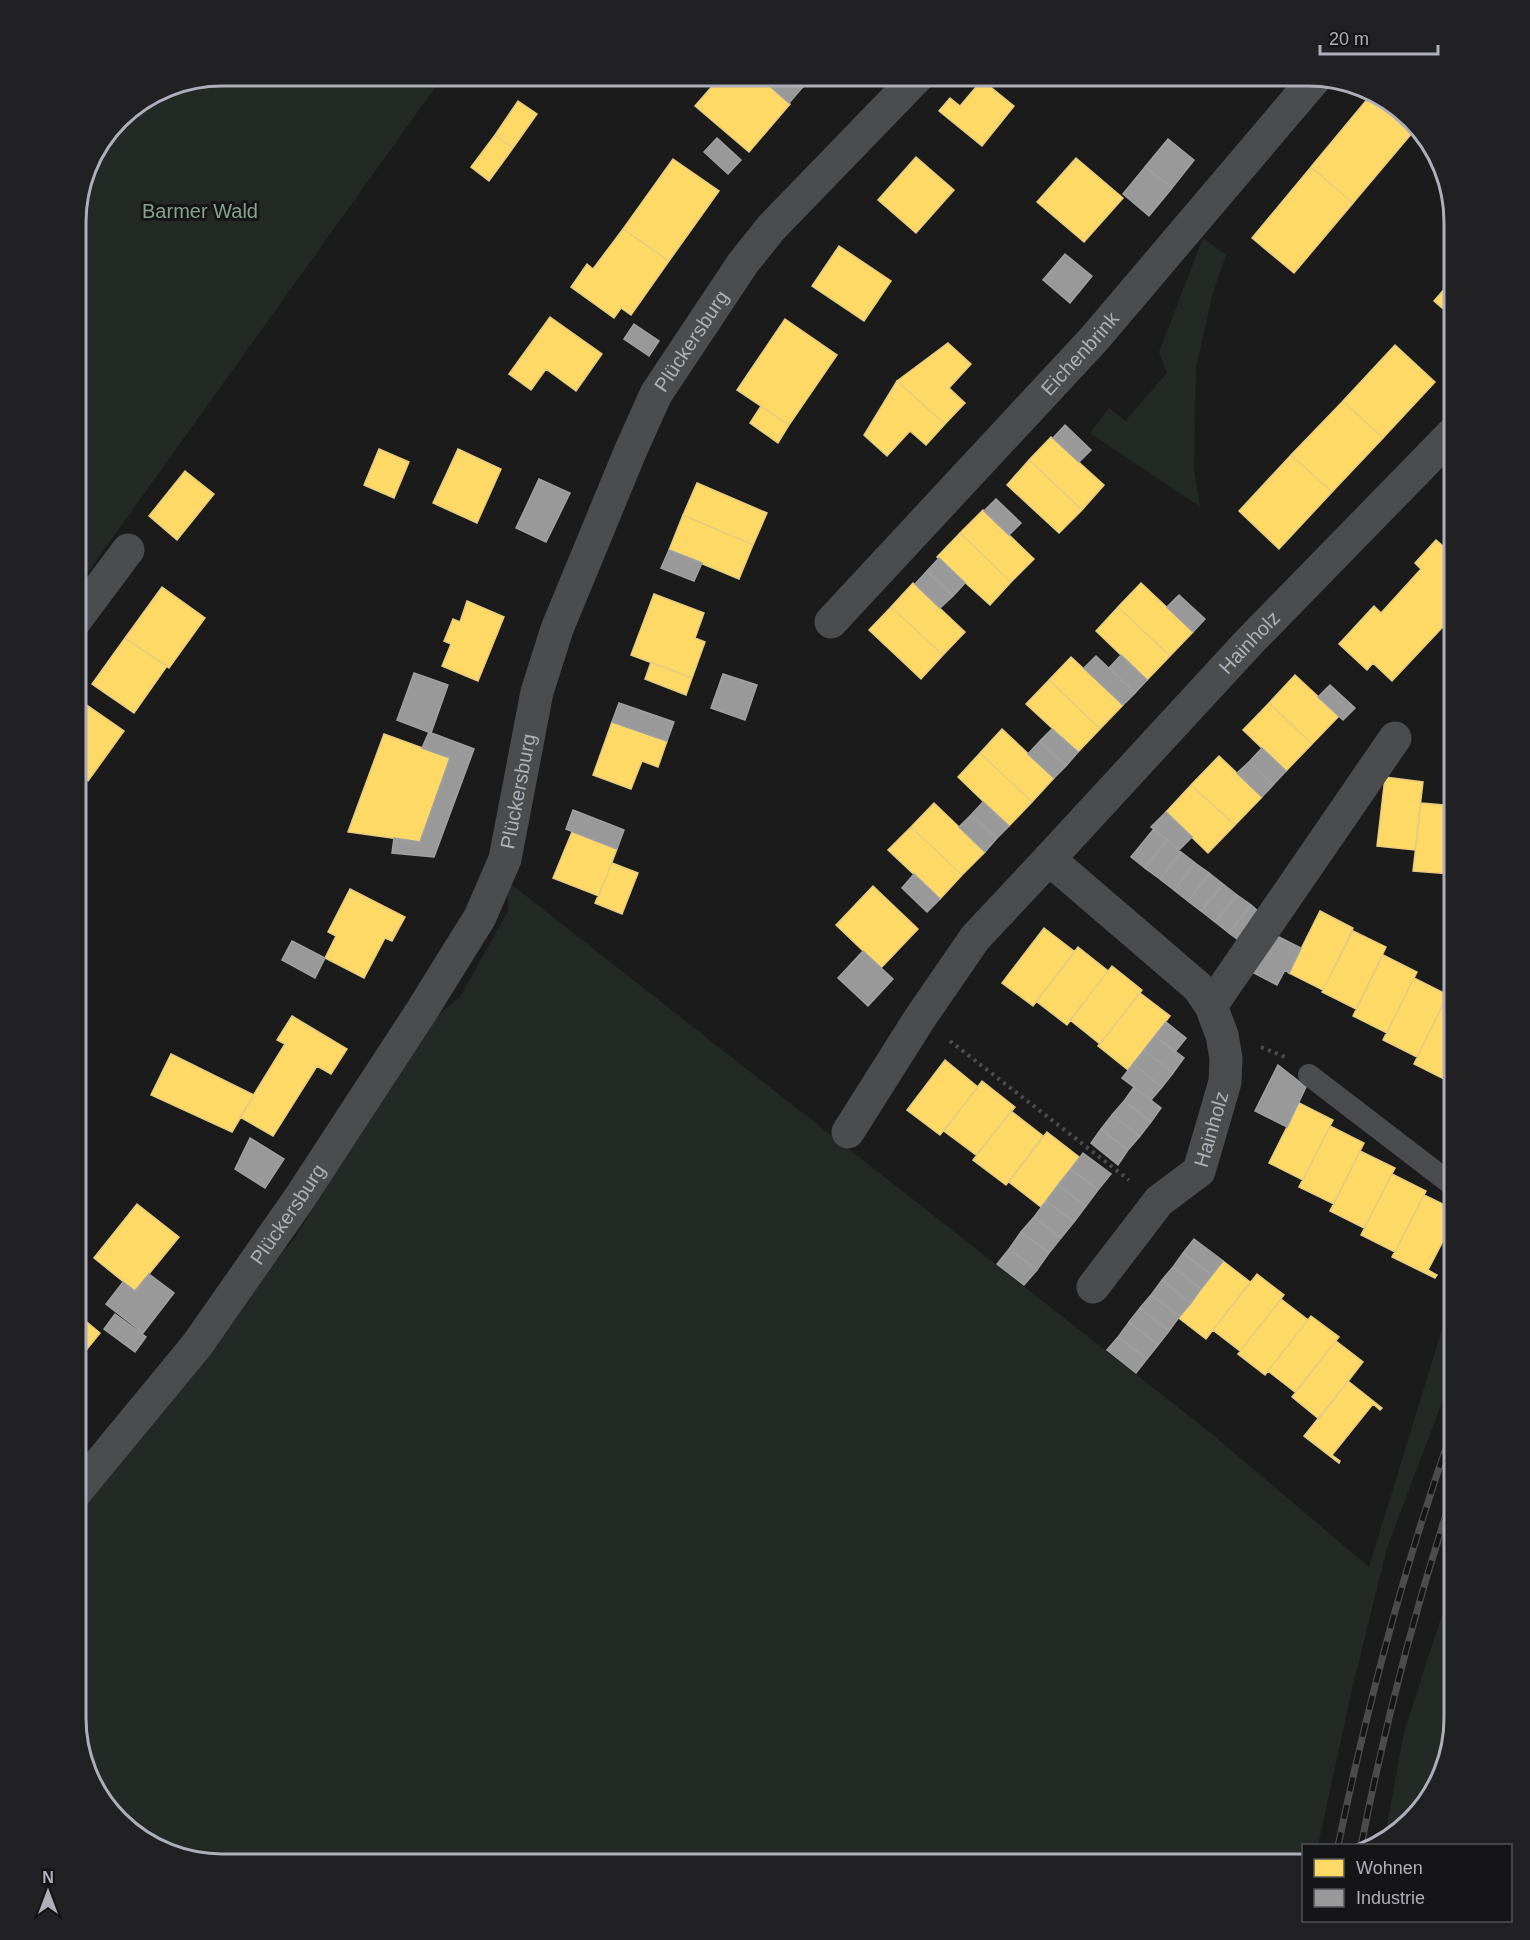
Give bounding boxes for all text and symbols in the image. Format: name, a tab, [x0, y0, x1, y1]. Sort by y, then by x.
scale bar	[1320, 18, 1438, 56]
text: 20 m	[1329, 29, 1369, 49]
park label: Barmer Wald	[142, 200, 258, 222]
street label: Plückersburg	[650, 286, 733, 396]
street label: Eichenbrink	[1037, 307, 1124, 400]
street label: Hainholz	[1215, 607, 1284, 678]
street label: Plückersburg	[496, 732, 540, 851]
street label: Hainholz	[1190, 1089, 1233, 1170]
street label: Plückersburg	[246, 1160, 330, 1269]
legend	[1302, 1844, 1512, 1922]
text: Wohnen	[1356, 1858, 1423, 1878]
north arrow	[18, 1862, 78, 1922]
text: N	[42, 1869, 54, 1886]
text: Industrie	[1356, 1888, 1425, 1908]

